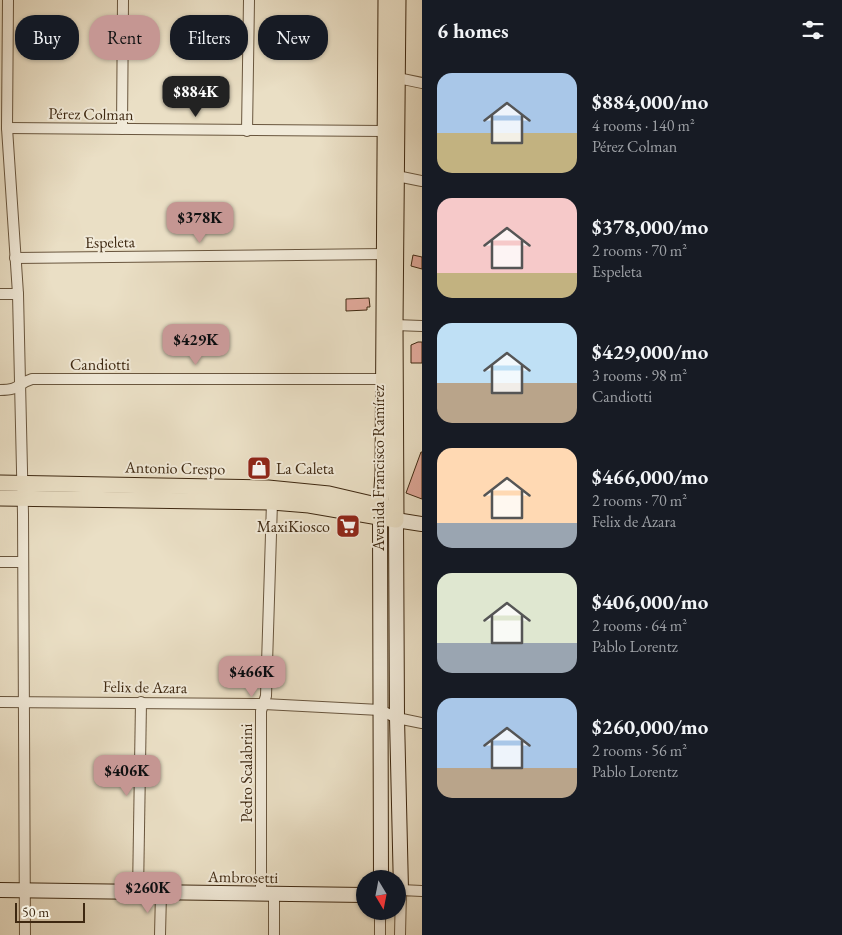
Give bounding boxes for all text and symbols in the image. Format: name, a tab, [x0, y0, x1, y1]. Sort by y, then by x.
chip: Buy	[15, 15, 79, 60]
chip: Rent	[89, 15, 160, 60]
chip: Filters	[170, 15, 248, 60]
chip: New	[258, 15, 328, 60]
icon: filters	[799, 16, 827, 44]
text: 6 homes	[437, 17, 509, 44]
pin: $884K	[161, 76, 231, 118]
text: $884K	[174, 81, 218, 102]
text: $884,000/mo	[592, 88, 708, 115]
icon: home	[477, 93, 537, 153]
street label: Pérez Colman	[48, 103, 134, 125]
text: 4 rooms · 140 m²	[592, 115, 695, 136]
text: Pérez Colman	[592, 136, 677, 157]
pin: $378K	[165, 202, 235, 244]
text: $378K	[178, 207, 222, 228]
text: $378,000/mo	[592, 213, 708, 240]
icon: home	[477, 218, 537, 278]
street label: Espeleta	[85, 231, 136, 253]
text: 2 rooms · 70 m²	[592, 240, 687, 261]
text: Espeleta	[592, 261, 642, 282]
pin: $429K	[161, 324, 231, 366]
text: $429K	[174, 329, 218, 350]
text: $429,000/mo	[592, 338, 708, 365]
icon: home	[477, 343, 537, 403]
street label: Candiotti	[70, 354, 130, 375]
text: 3 rooms · 98 m²	[592, 365, 687, 386]
street label: Avenida Francisco Ramírez	[368, 385, 389, 552]
text: Candiotti	[592, 386, 652, 407]
shop icon: La Caleta	[246, 455, 272, 481]
street label: Antonio Crespo	[124, 457, 225, 479]
place label: La Caleta	[276, 458, 335, 479]
text: $466,000/mo	[592, 463, 708, 490]
icon: home	[477, 468, 537, 528]
text: 2 rooms · 70 m²	[592, 490, 687, 511]
text: Felix de Azara	[592, 511, 676, 532]
supermarket icon: MaxiKiosco	[335, 513, 361, 539]
place label: MaxiKiosco	[257, 516, 330, 537]
text: $406,000/mo	[592, 588, 708, 615]
icon: home	[477, 593, 537, 653]
text: 2 rooms · 64 m²	[592, 615, 687, 636]
text: Pablo Lorentz	[592, 636, 678, 657]
pin: $466K	[217, 656, 287, 698]
text: $466K	[230, 661, 274, 682]
street label: Felix de Azara	[103, 676, 188, 698]
text: $260,000/mo	[592, 713, 708, 740]
icon: home	[477, 718, 537, 778]
street label: Pedro Scalabrini	[236, 723, 257, 822]
text: 2 rooms · 56 m²	[592, 740, 687, 761]
pin: $406K	[92, 754, 162, 797]
text: $406K	[105, 760, 149, 781]
text: Pablo Lorentz	[592, 761, 678, 782]
street label: Ambrosetti	[207, 866, 278, 888]
north arrow	[356, 870, 406, 920]
map controls	[356, 870, 406, 920]
pin: $260K	[113, 872, 183, 914]
text: $260K	[126, 877, 170, 898]
scale bar	[15, 900, 85, 923]
text: 50 m	[22, 903, 49, 921]

